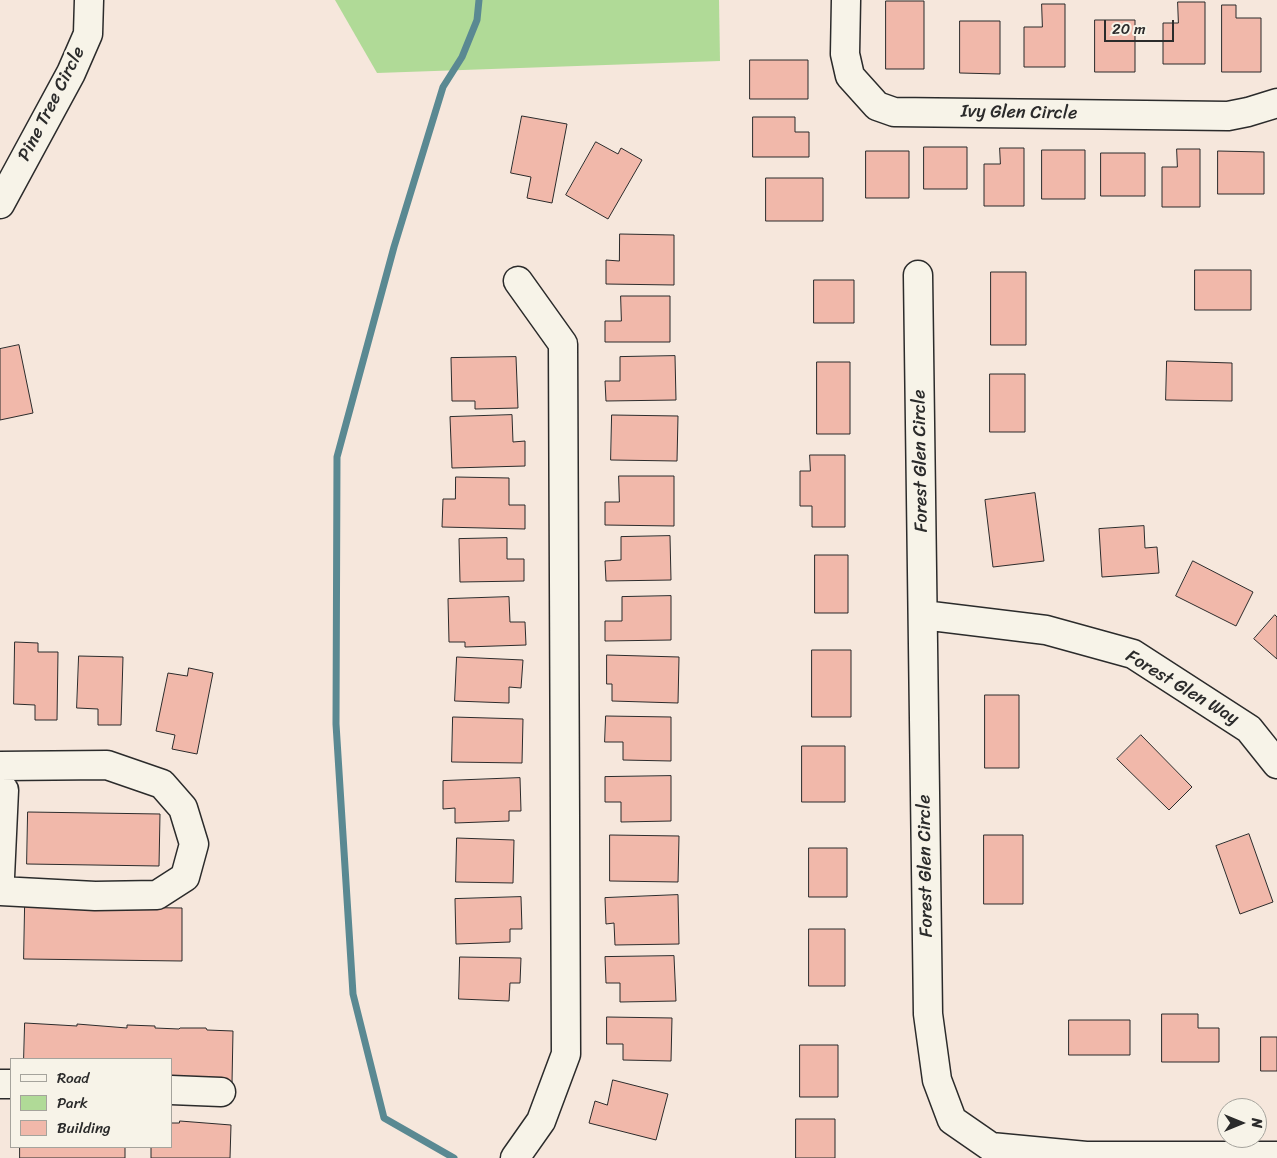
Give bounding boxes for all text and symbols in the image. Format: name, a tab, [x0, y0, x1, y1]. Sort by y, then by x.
scale bar	[1107, 10, 1177, 42]
text: 20 m	[1112, 16, 1146, 42]
street label: Pine Tree Circle	[14, 43, 90, 165]
street label: Ivy Glen Circle	[961, 101, 1077, 125]
street label: Forest Glen Circle	[909, 389, 933, 533]
street label: Forest Glen Way	[1122, 646, 1242, 730]
street label: Forest Glen Circle	[914, 794, 938, 938]
legend	[10, 1058, 172, 1148]
text: Road	[57, 1065, 89, 1091]
text: Park	[57, 1090, 88, 1116]
north arrow	[1217, 1098, 1267, 1148]
text: Building	[57, 1115, 111, 1141]
text: N	[1244, 1118, 1269, 1128]

